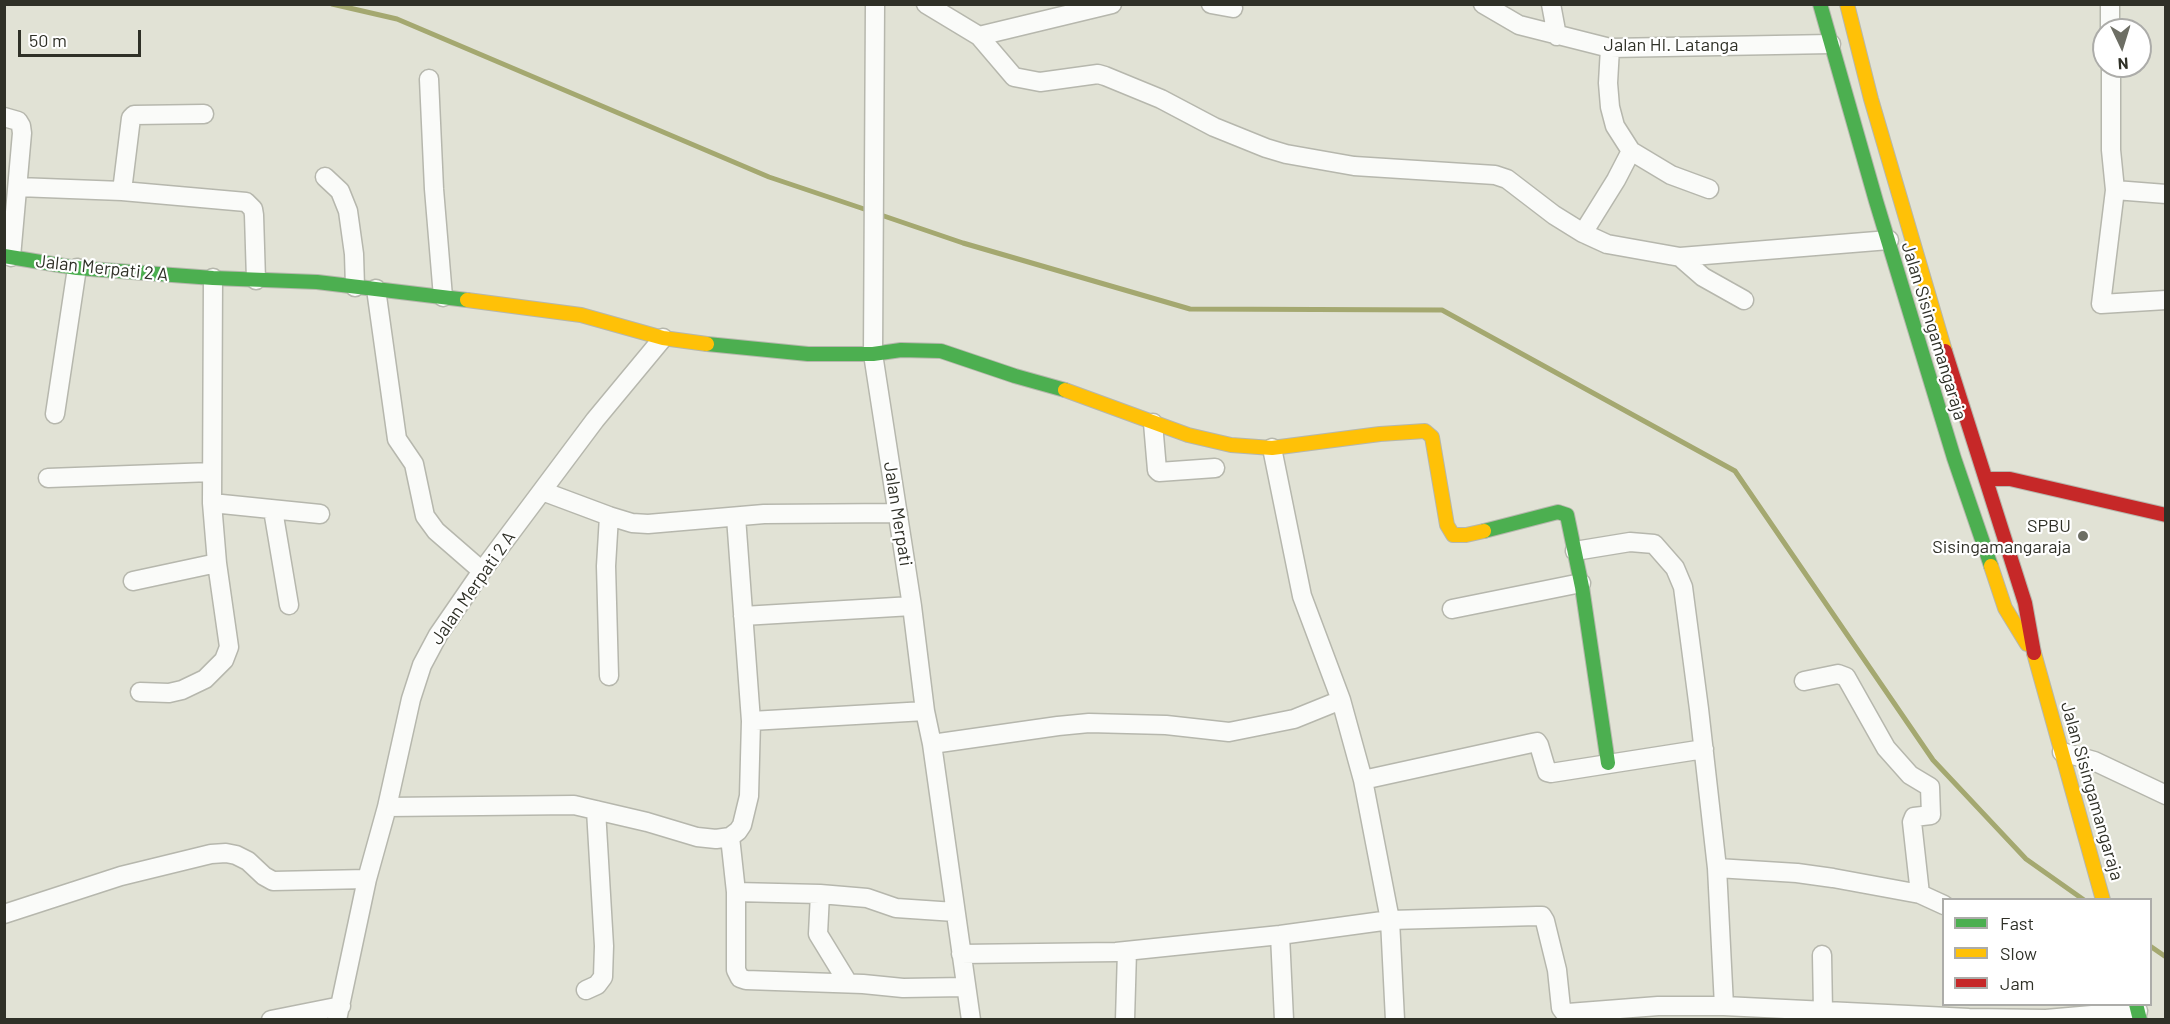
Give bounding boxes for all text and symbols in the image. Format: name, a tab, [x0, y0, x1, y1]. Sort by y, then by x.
scale bar	[21, 18, 144, 56]
north arrow	[2092, 18, 2152, 78]
text: 50 m	[29, 29, 67, 51]
street label: Jalan HI. Latanga	[1604, 34, 1738, 56]
text: N	[2117, 55, 2129, 74]
street label: Jalan Sisingamangaraja	[1897, 239, 1971, 423]
street label: Jalan Merpati 2 A	[35, 250, 169, 286]
street label: Jalan Merpati	[879, 460, 917, 568]
place label: SPBU Sisingamangaraja	[1932, 515, 2071, 558]
street label: Jalan Merpati 2 A	[426, 527, 520, 649]
marker: SPBU Sisingamangaraja	[2076, 529, 2090, 543]
street label: Jalan Sisingamangaraja	[2056, 699, 2128, 883]
legend	[1942, 898, 2152, 1006]
text: Fast	[2000, 912, 2034, 934]
text: Slow	[2000, 942, 2037, 964]
text: Jam	[2000, 972, 2034, 994]

